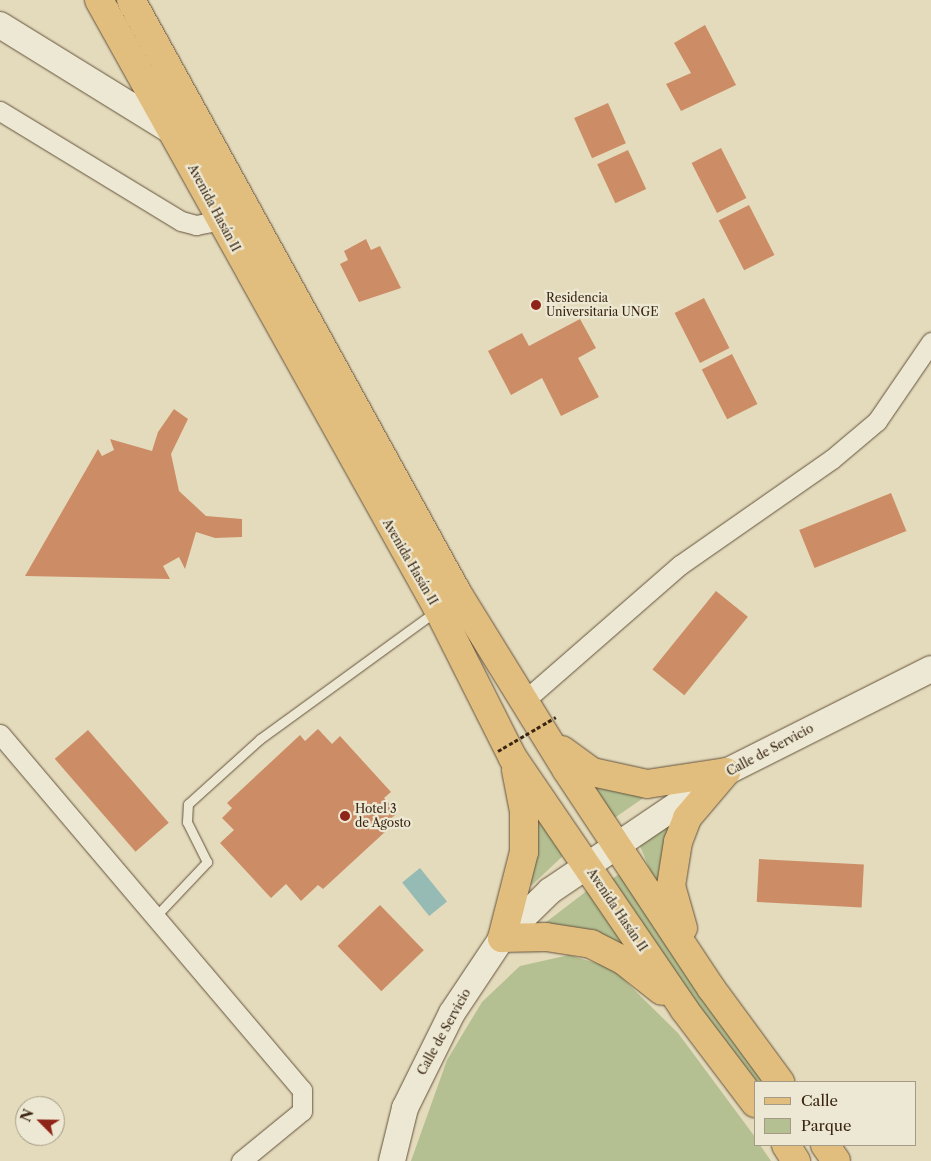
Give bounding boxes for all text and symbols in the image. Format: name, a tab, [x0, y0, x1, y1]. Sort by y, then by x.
street label: Avenida Hasán II	[185, 162, 243, 254]
place label: Residencia Universitaria UNGE	[546, 291, 659, 319]
marker: Residencia Universitaria UNGE	[530, 299, 542, 311]
street label: Avenida Hasán II	[380, 516, 440, 608]
street label: Calle de Servicio	[724, 721, 816, 779]
place label: Hotel 3 de Agosto	[355, 802, 411, 830]
marker: Hotel 3 de Agosto	[339, 810, 351, 822]
street label: Avenida Hasán II	[584, 866, 650, 954]
street label: Calle de Servicio	[414, 986, 474, 1078]
legend	[754, 1081, 916, 1146]
text: Calle	[801, 1091, 838, 1110]
north arrow	[15, 1096, 65, 1146]
text: N	[16, 1106, 38, 1125]
text: Parque	[801, 1116, 851, 1135]

